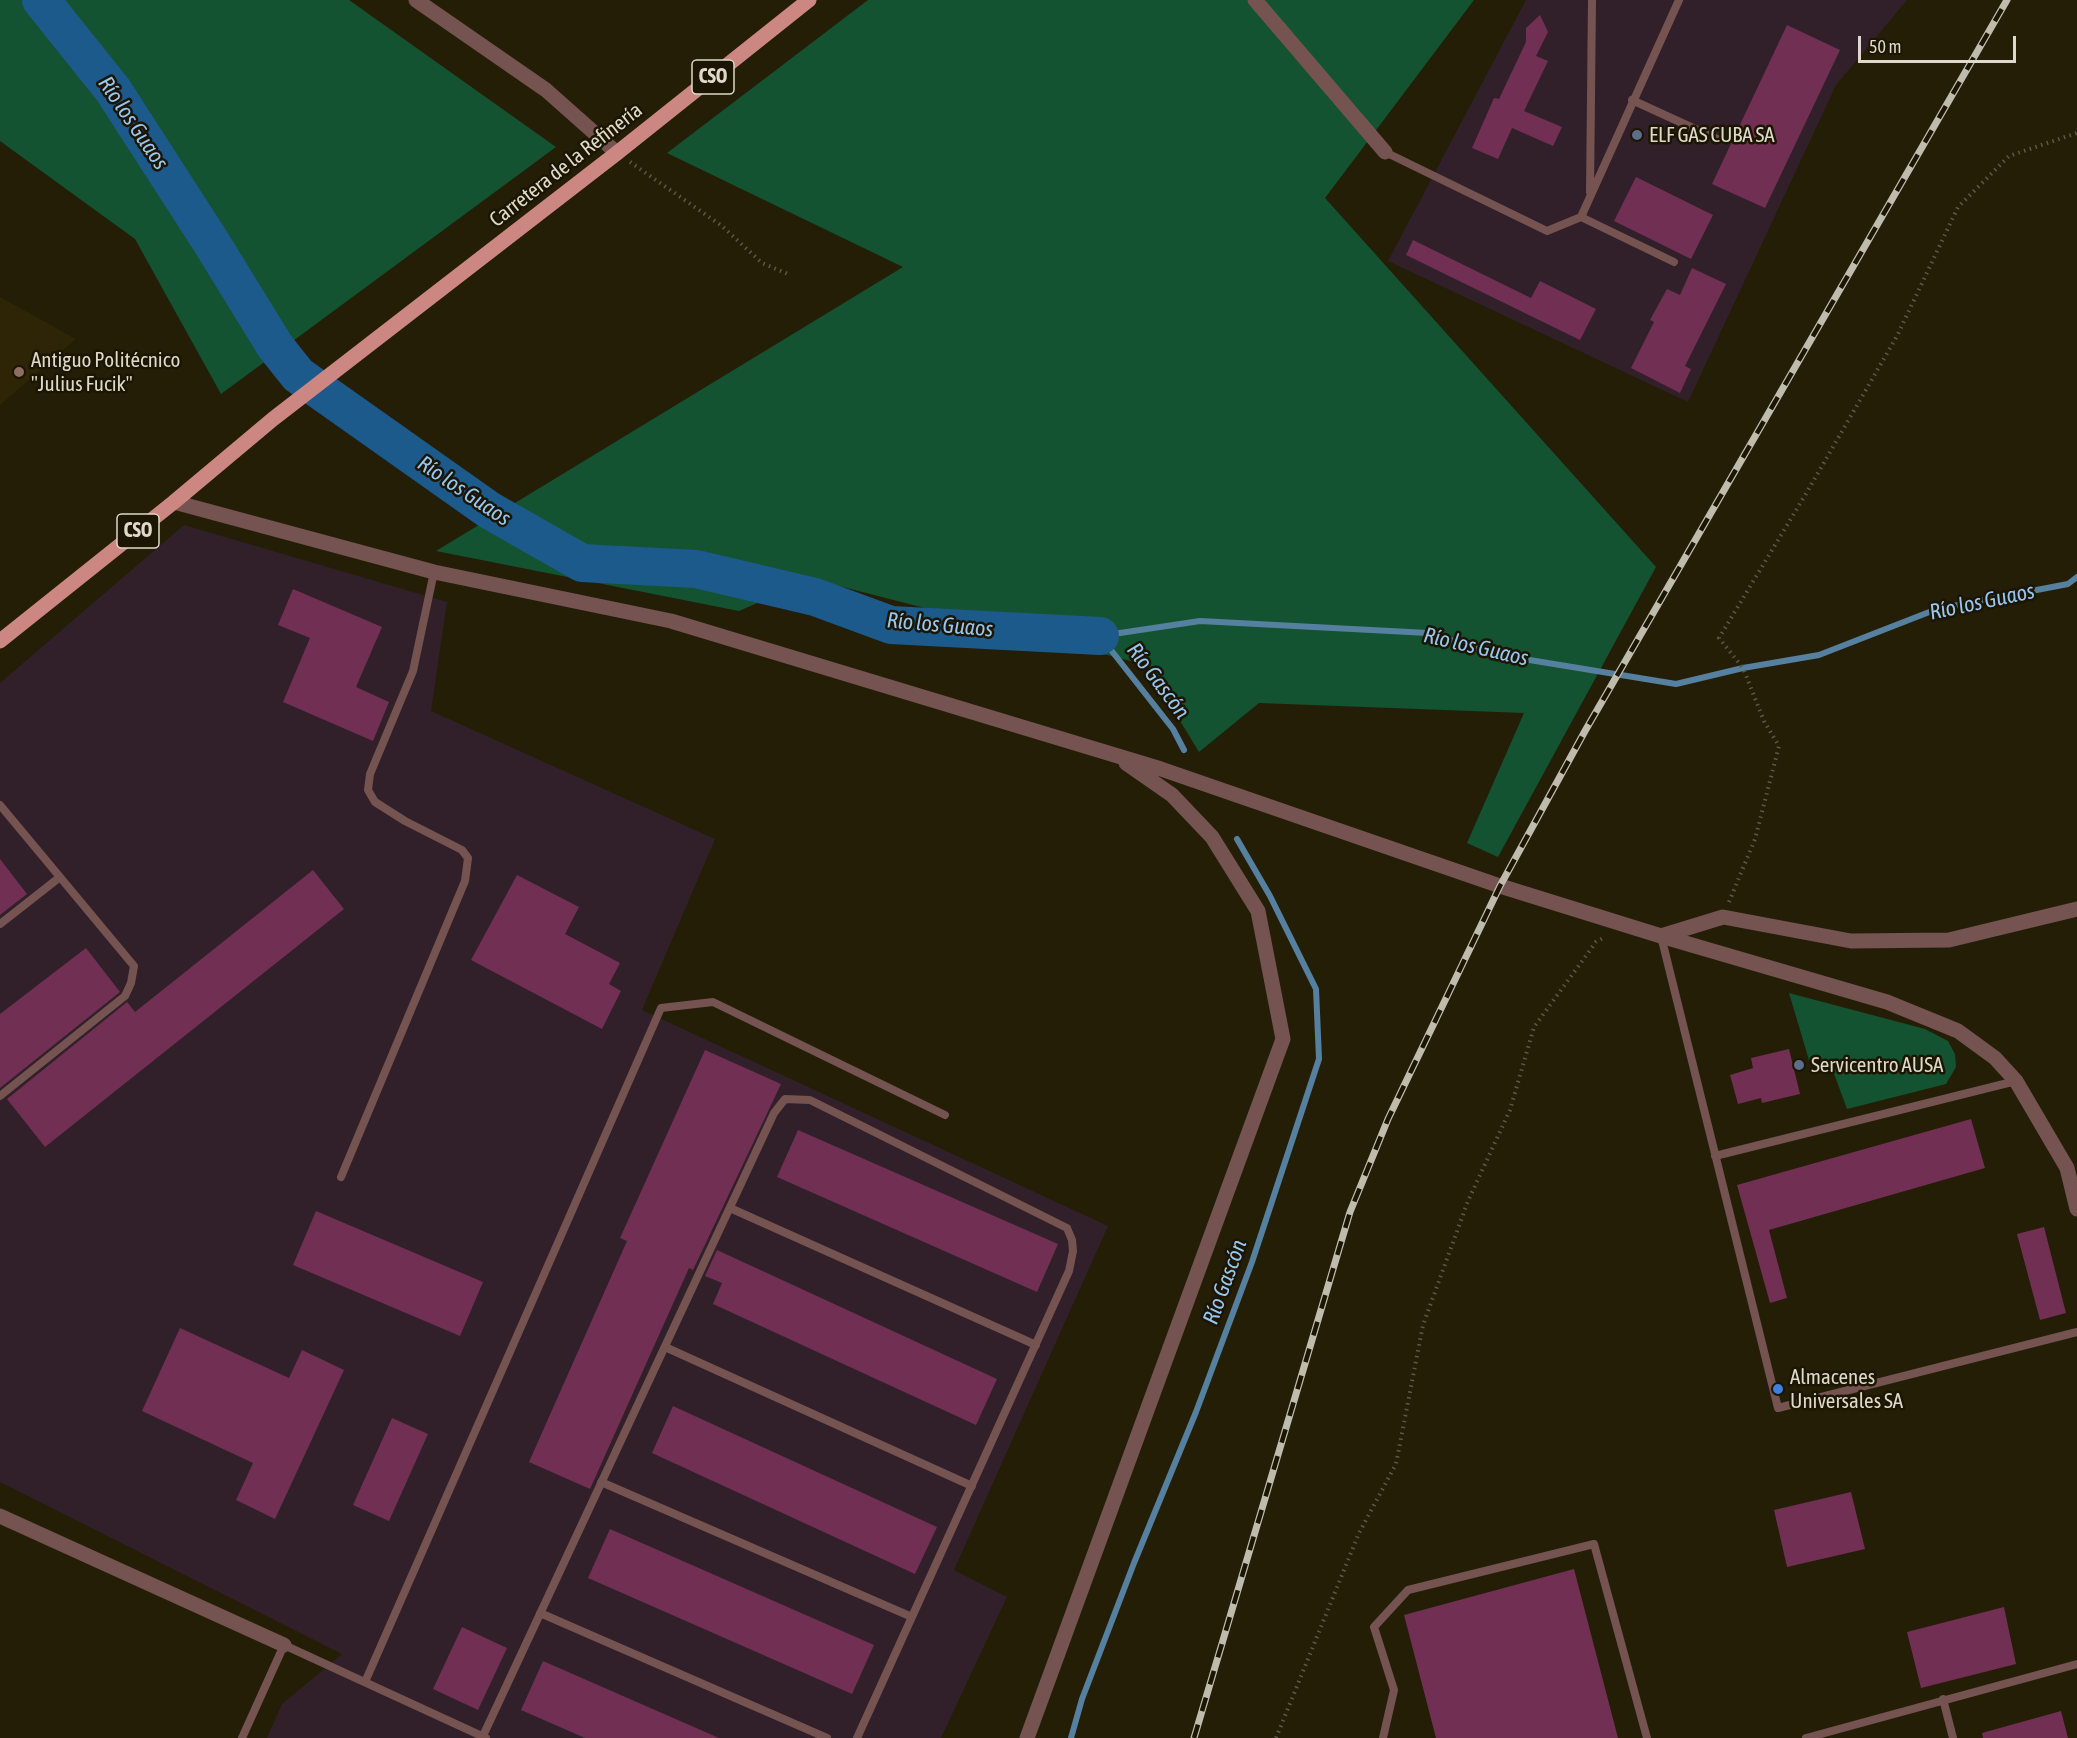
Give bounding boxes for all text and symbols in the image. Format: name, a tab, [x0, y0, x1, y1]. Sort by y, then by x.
scale bar	[1861, 24, 2018, 62]
text: 50 m	[1869, 36, 1901, 57]
road number: CSO	[692, 60, 734, 94]
water label: Río los Guaos	[92, 71, 174, 175]
street label: Carretera de la Refinería	[485, 98, 647, 232]
place label: ELF GAS CUBA SA	[1649, 122, 1775, 148]
marker: ELF GAS CUBA SA	[1630, 128, 1644, 142]
place label: Antiguo Politécnico "Julius Fucik"	[31, 347, 180, 397]
marker: Antiguo Politécnico "Julius Fucik"	[12, 365, 26, 379]
water label: Río los Guaos	[412, 450, 516, 532]
road number: CSO	[117, 514, 159, 548]
water label: Río los Guaos	[1927, 578, 2037, 626]
water label: Río los Guaos	[886, 607, 994, 643]
water label: Río los Guaos	[1421, 622, 1531, 672]
water label: Río Gascón	[1121, 638, 1195, 724]
place label: Servicentro AUSA	[1811, 1052, 1943, 1078]
marker: Servicentro AUSA	[1792, 1058, 1806, 1072]
water label: Río Gascón	[1198, 1236, 1252, 1328]
place label: Almacenes Universales SA	[1790, 1364, 1903, 1414]
marker: Almacenes Universales SA	[1771, 1382, 1785, 1396]

